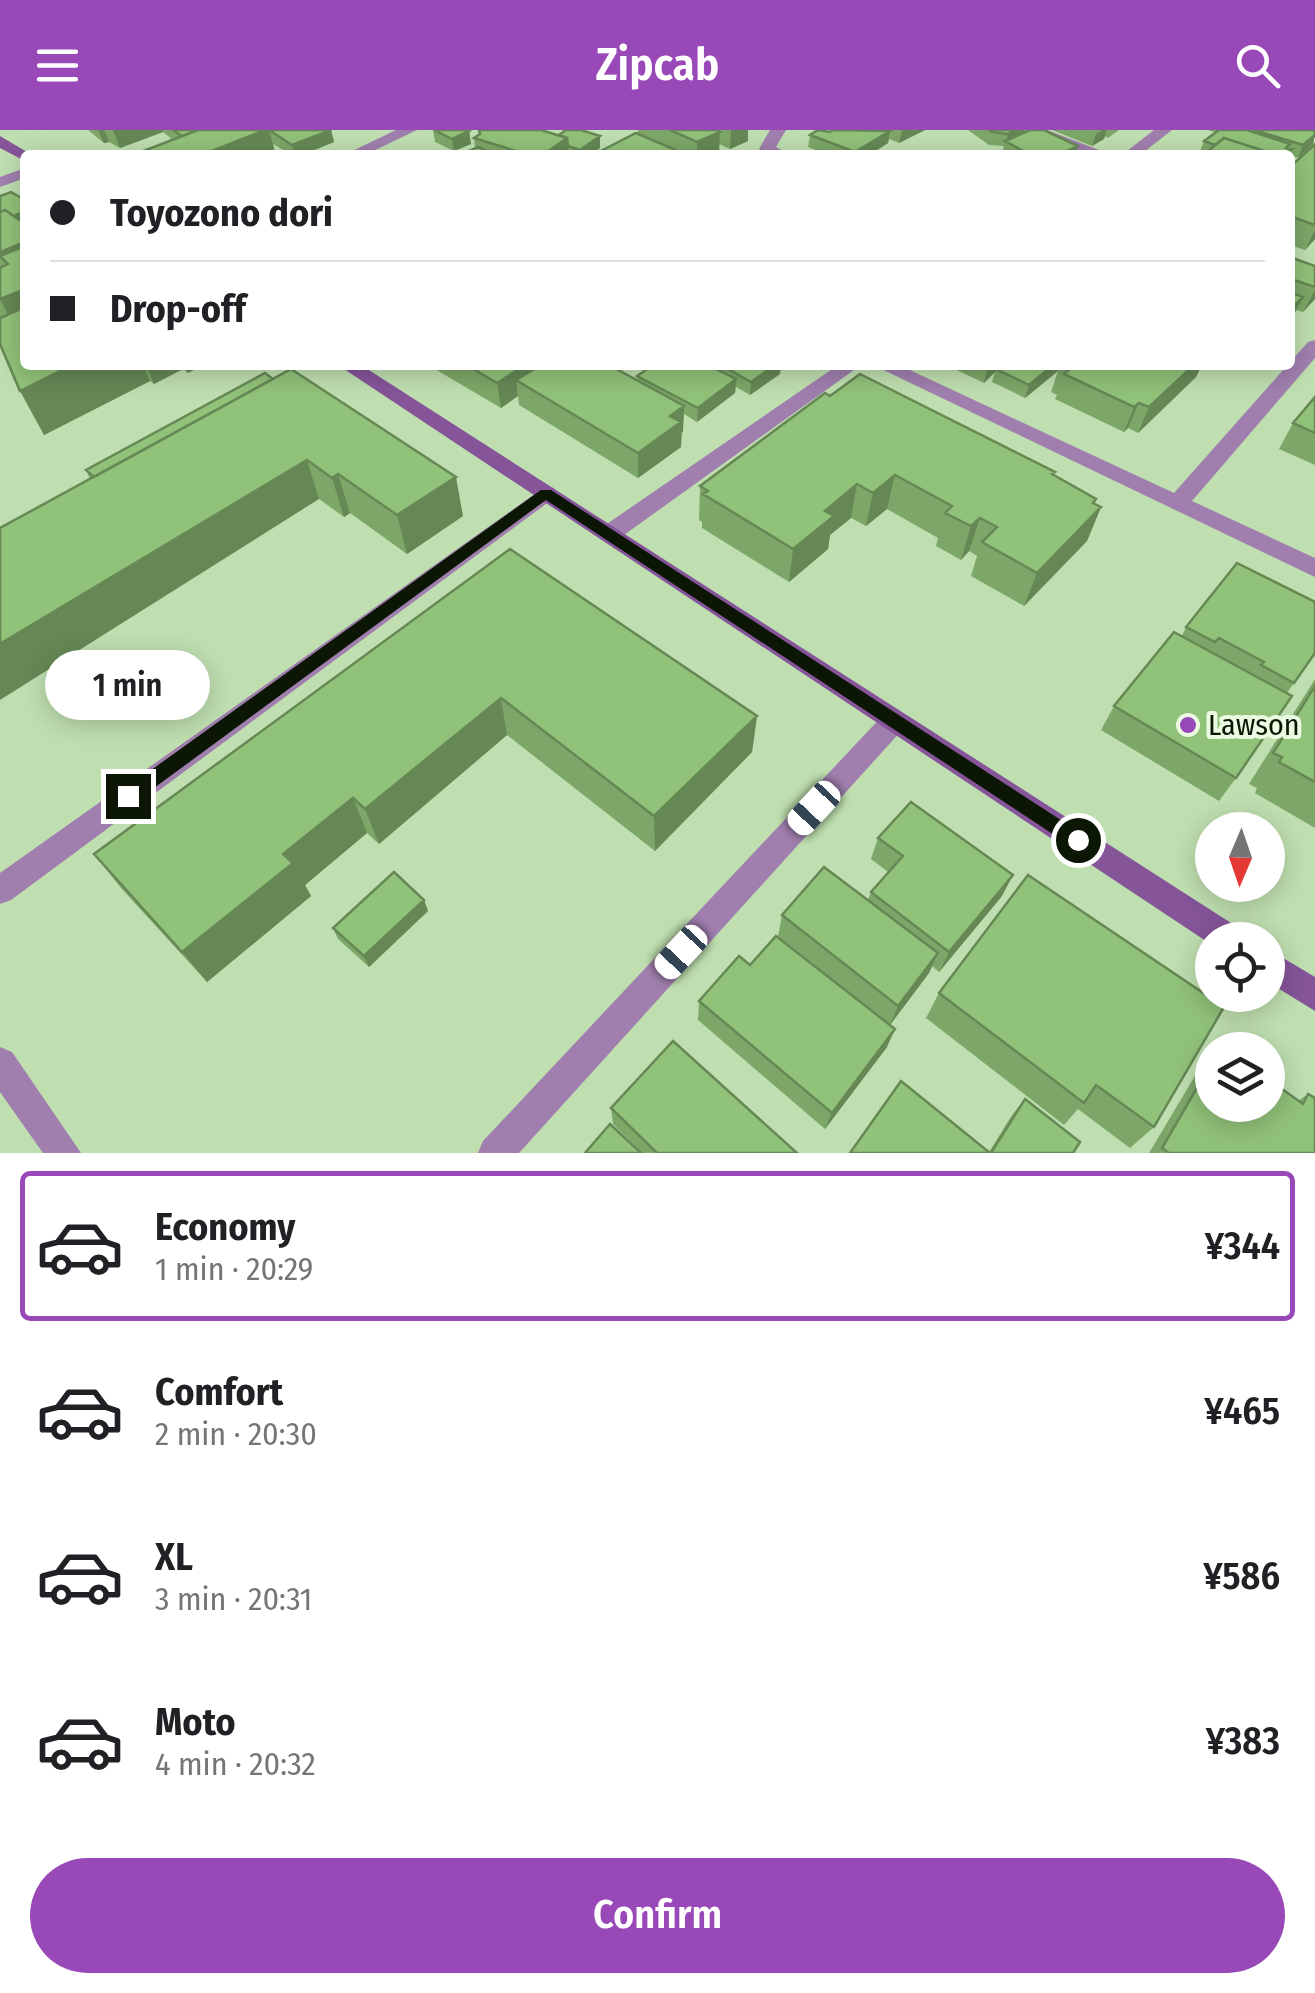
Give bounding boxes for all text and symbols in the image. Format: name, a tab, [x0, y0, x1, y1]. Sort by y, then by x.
icon: menu	[30, 38, 85, 93]
text: Zipcab	[596, 38, 719, 92]
icon: search	[1230, 38, 1285, 93]
text: Toyozono dori	[110, 190, 333, 236]
text: Drop-off	[110, 286, 246, 332]
callout: 1 min	[46, 651, 210, 721]
text: 1 min	[93, 666, 162, 704]
place label: Lawson	[1208, 707, 1300, 743]
marker: Lawson	[1177, 714, 1199, 736]
route end	[106, 774, 151, 819]
car	[783, 776, 845, 840]
north arrow	[1195, 812, 1285, 902]
map controls	[1195, 812, 1285, 1122]
route start	[1056, 818, 1101, 863]
car	[650, 920, 712, 984]
button: locate	[1195, 922, 1285, 1012]
button: layers	[1195, 1032, 1285, 1122]
icon: car	[35, 1201, 125, 1291]
text: Economy	[155, 1204, 295, 1250]
text: ¥344	[1205, 1223, 1280, 1269]
text: 1 min · 20:29	[155, 1250, 313, 1288]
icon: car	[35, 1366, 125, 1456]
text: Comfort	[155, 1369, 283, 1415]
text: ¥465	[1204, 1388, 1280, 1434]
text: 2 min · 20:30	[155, 1415, 317, 1453]
icon: car	[35, 1531, 125, 1621]
text: XL	[155, 1534, 193, 1580]
text: ¥586	[1203, 1553, 1280, 1599]
text: 3 min · 20:31	[155, 1580, 312, 1618]
icon: car	[35, 1696, 125, 1786]
text: Moto	[155, 1699, 236, 1745]
text: ¥383	[1206, 1718, 1280, 1764]
text: 4 min · 20:32	[155, 1745, 316, 1783]
button: Confirm	[30, 1858, 1285, 1973]

